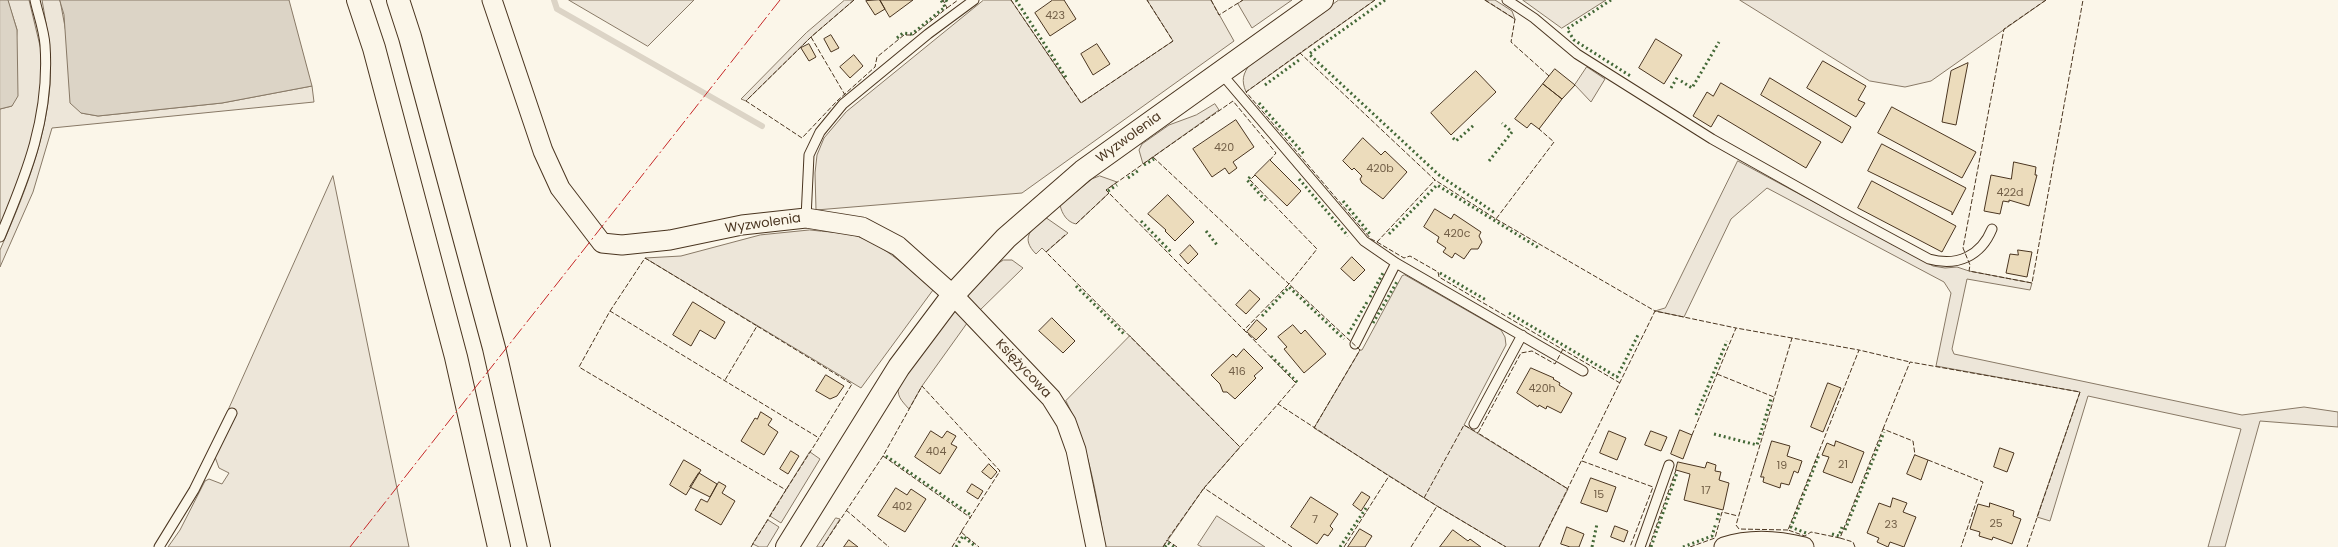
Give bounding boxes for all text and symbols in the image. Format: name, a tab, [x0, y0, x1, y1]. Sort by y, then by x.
house number: 423	[1045, 9, 1065, 23]
street label: Wyzwolenia	[1093, 109, 1165, 167]
house number: 420	[1214, 141, 1234, 155]
house number: 420b	[1366, 162, 1394, 176]
house number: 422d	[1996, 186, 2024, 200]
street label: Wyzwolenia	[724, 211, 802, 237]
house number: 420c	[1444, 227, 1470, 241]
street label: Księżycowa	[992, 336, 1054, 402]
house number: 416	[1228, 365, 1246, 379]
house number: 420h	[1528, 382, 1556, 396]
house number: 404	[926, 445, 946, 459]
house number: 21	[1838, 458, 1848, 472]
house number: 19	[1777, 459, 1787, 473]
house number: 17	[1701, 484, 1711, 498]
house number: 15	[1594, 488, 1604, 502]
house number: 402	[892, 500, 912, 514]
house number: 7	[1312, 513, 1318, 527]
house number: 25	[1989, 517, 2003, 531]
house number: 23	[1885, 518, 1897, 532]

